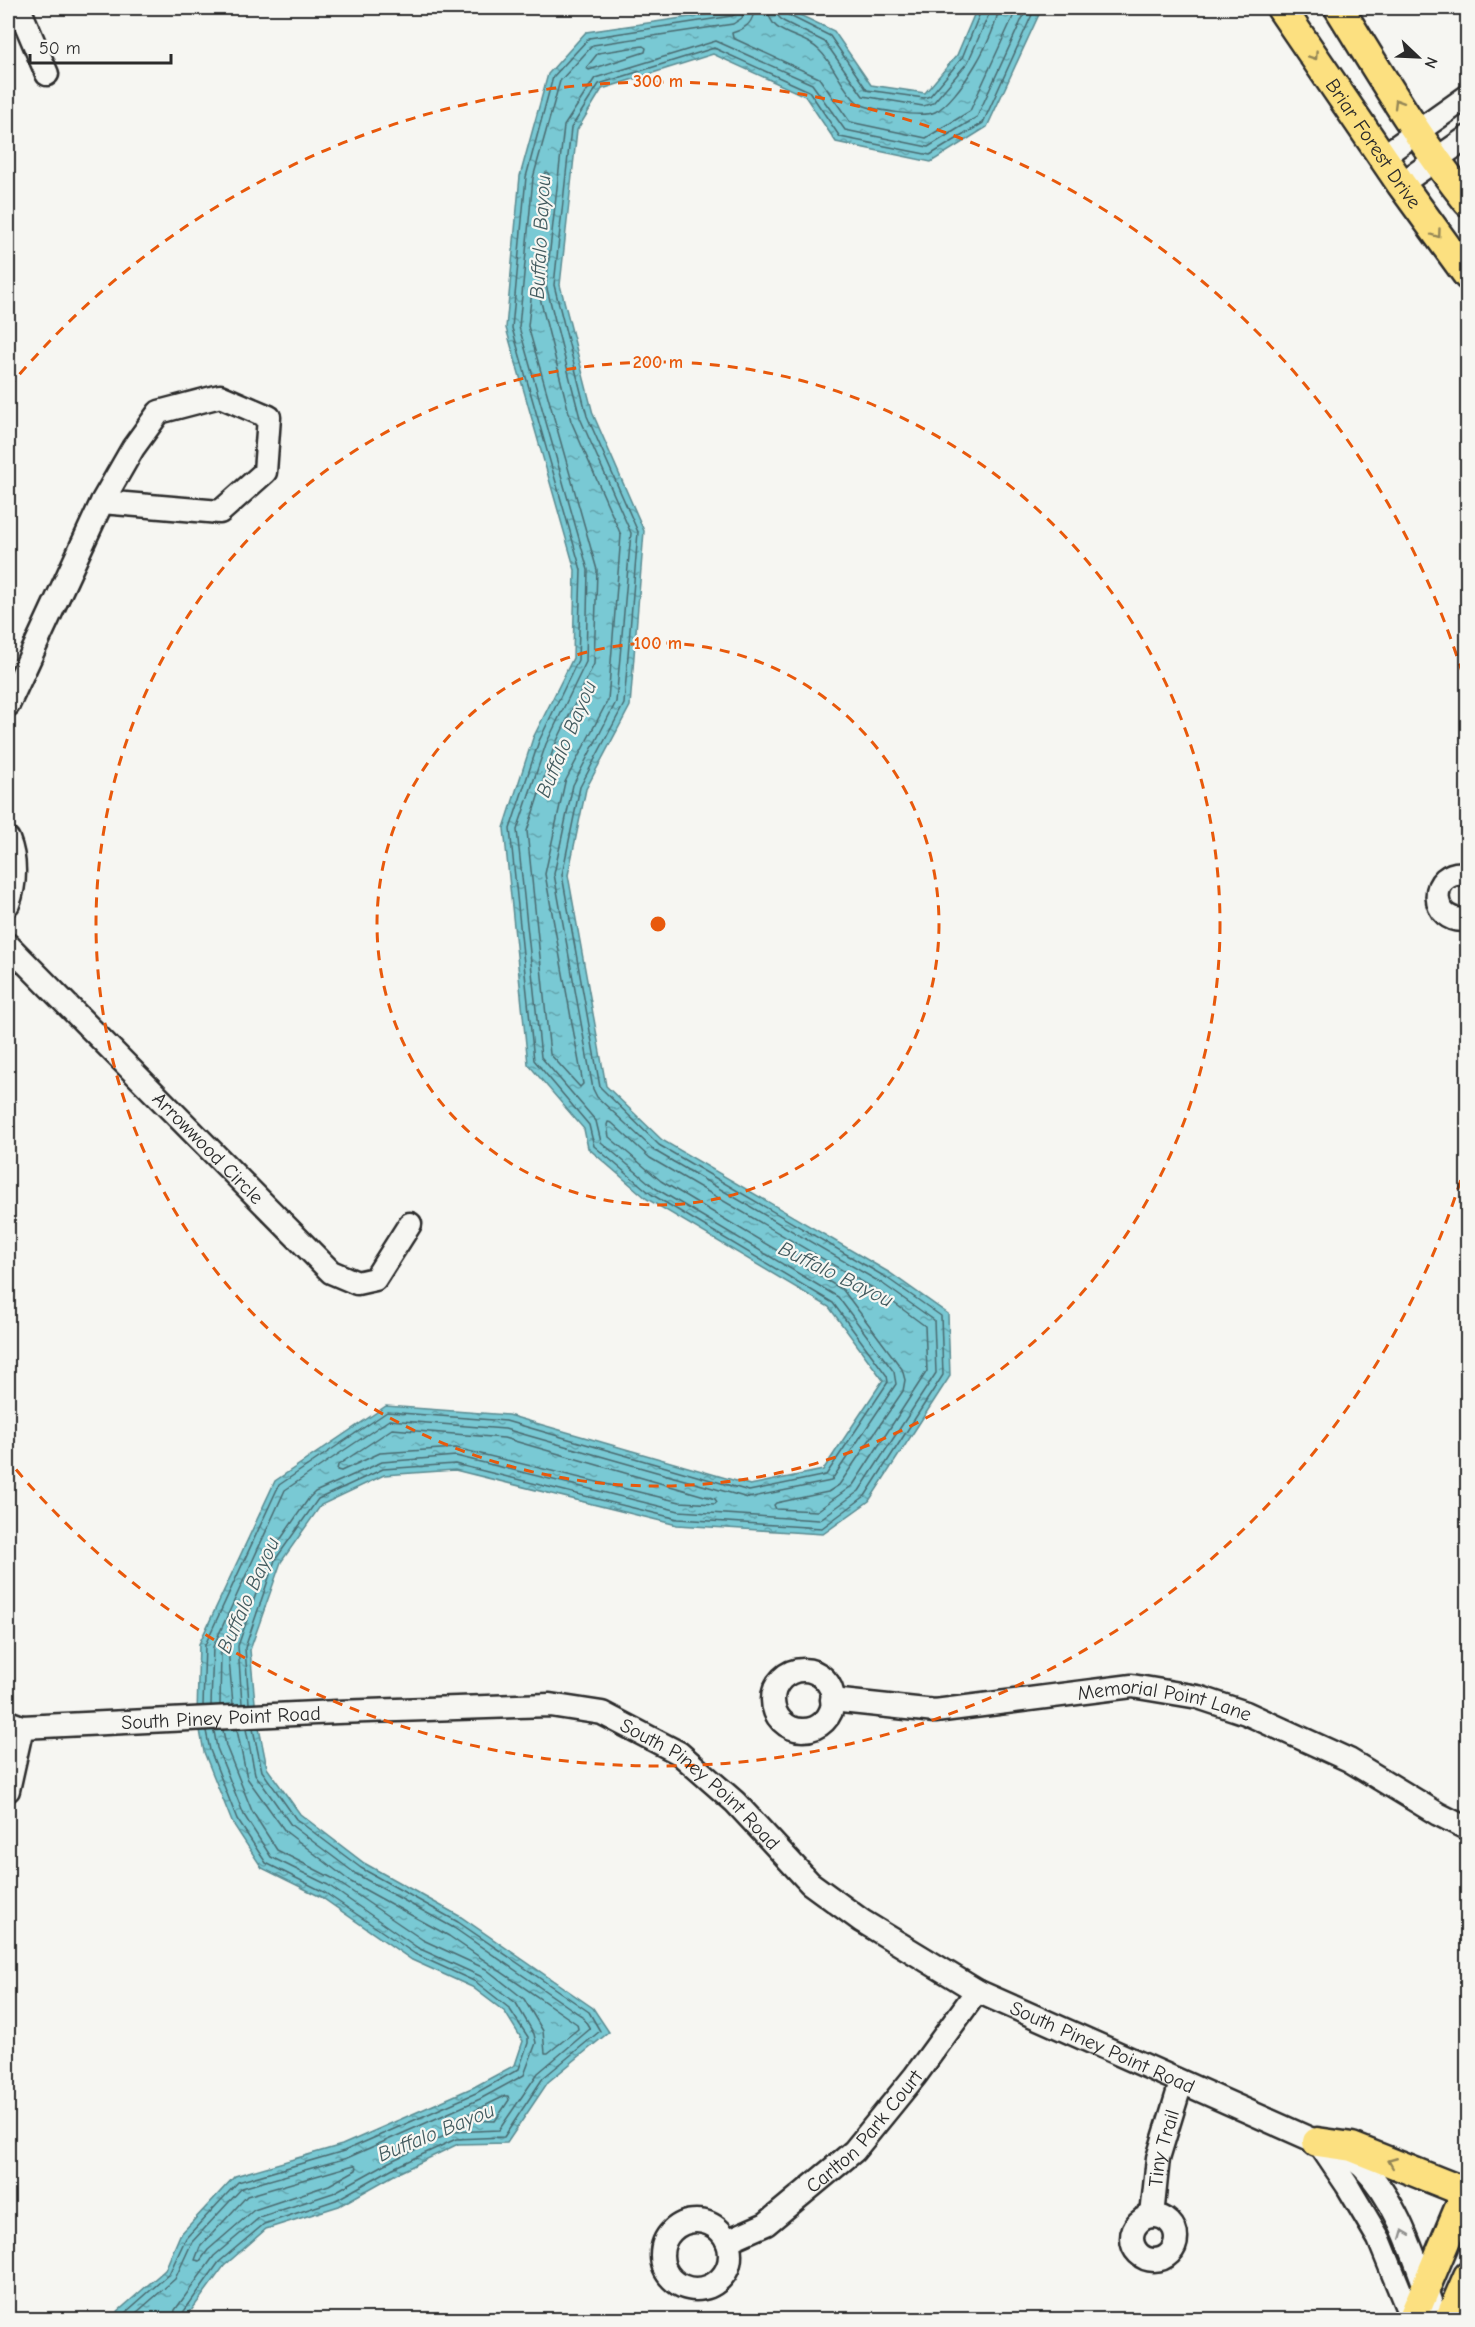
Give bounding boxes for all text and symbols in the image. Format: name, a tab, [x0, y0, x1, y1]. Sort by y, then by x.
scale bar	[30, 27, 171, 65]
north arrow	[1388, 27, 1448, 87]
text: 50 m	[39, 38, 81, 59]
one-way arrow	[1307, 50, 1318, 61]
text: N	[1421, 54, 1441, 71]
text: 300 m	[633, 71, 683, 92]
street label: Briar Forest Drive	[1321, 74, 1426, 213]
one-way arrow	[1393, 99, 1405, 109]
water label: Buffalo Bayou	[525, 174, 555, 300]
one-way arrow	[1430, 227, 1441, 238]
text: 200 m	[633, 352, 683, 373]
text: 100 m	[634, 633, 682, 654]
water label: Buffalo Bayou	[531, 677, 601, 801]
centre of rings	[648, 914, 668, 934]
street label: Arrowwood Circle	[148, 1087, 268, 1209]
water label: Buffalo Bayou	[775, 1236, 897, 1312]
water label: Buffalo Bayou	[212, 1533, 284, 1657]
street label: Memorial Point Lane	[1076, 1675, 1255, 1726]
street label: South Piney Point Road	[121, 1702, 321, 1734]
street label: South Piney Point Road	[616, 1713, 784, 1855]
street label: South Piney Point Road	[1006, 1996, 1198, 2098]
street label: Carlton Park Court	[802, 2065, 928, 2198]
water label: Buffalo Bayou	[374, 2098, 498, 2166]
street label: Tiny Trail	[1144, 2107, 1184, 2188]
one-way arrow	[1387, 2157, 1398, 2169]
one-way arrow	[1399, 2229, 1411, 2240]

